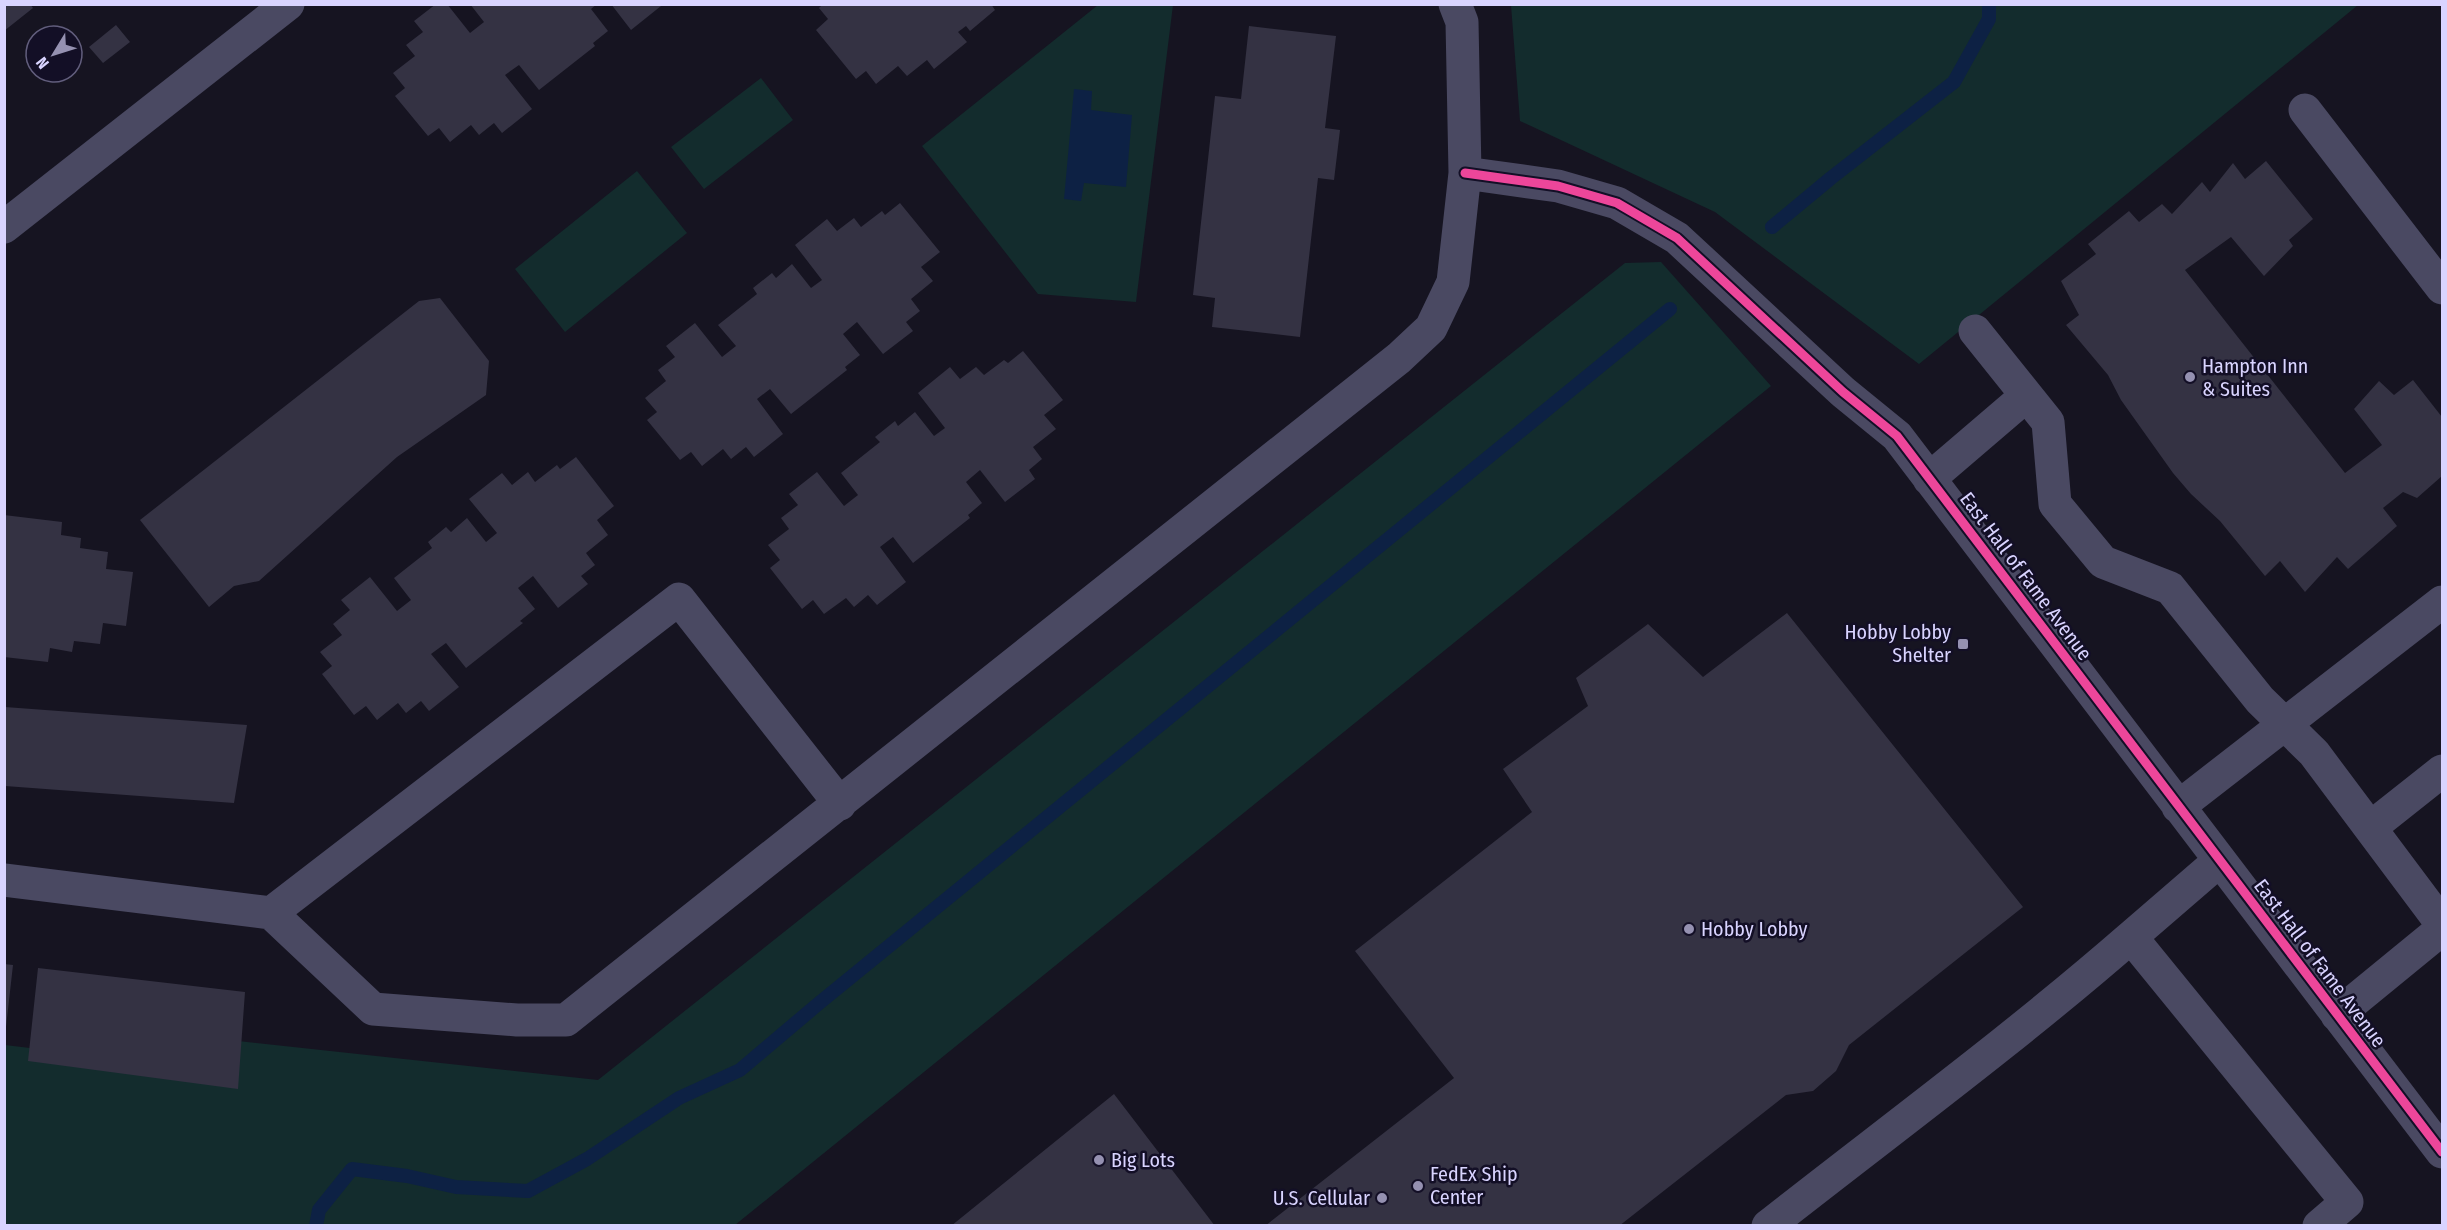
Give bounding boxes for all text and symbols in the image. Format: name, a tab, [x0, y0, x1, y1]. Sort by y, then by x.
north arrow	[24, 24, 84, 84]
text: N	[32, 53, 53, 73]
place label: Hampton Inn & Suites	[2202, 354, 2308, 401]
marker: Hampton Inn & Suites	[2183, 370, 2197, 384]
street label: East Hall of Fame Avenue	[1955, 487, 2097, 665]
place label: Hobby Lobby Shelter	[1844, 620, 1951, 667]
marker: Hobby Lobby Shelter	[1956, 637, 1970, 651]
street label: East Hall of Fame Avenue	[2249, 874, 2391, 1052]
place label: Hobby Lobby	[1701, 917, 1808, 941]
marker: Hobby Lobby	[1682, 922, 1696, 936]
place label: Big Lots	[1111, 1148, 1175, 1172]
marker: Big Lots	[1092, 1153, 1106, 1167]
place label: FedEx Ship Center	[1430, 1162, 1518, 1209]
marker: FedEx Ship Center	[1411, 1179, 1425, 1193]
place label: U.S. Cellular	[1273, 1186, 1370, 1210]
marker: U.S. Cellular	[1375, 1191, 1389, 1205]

